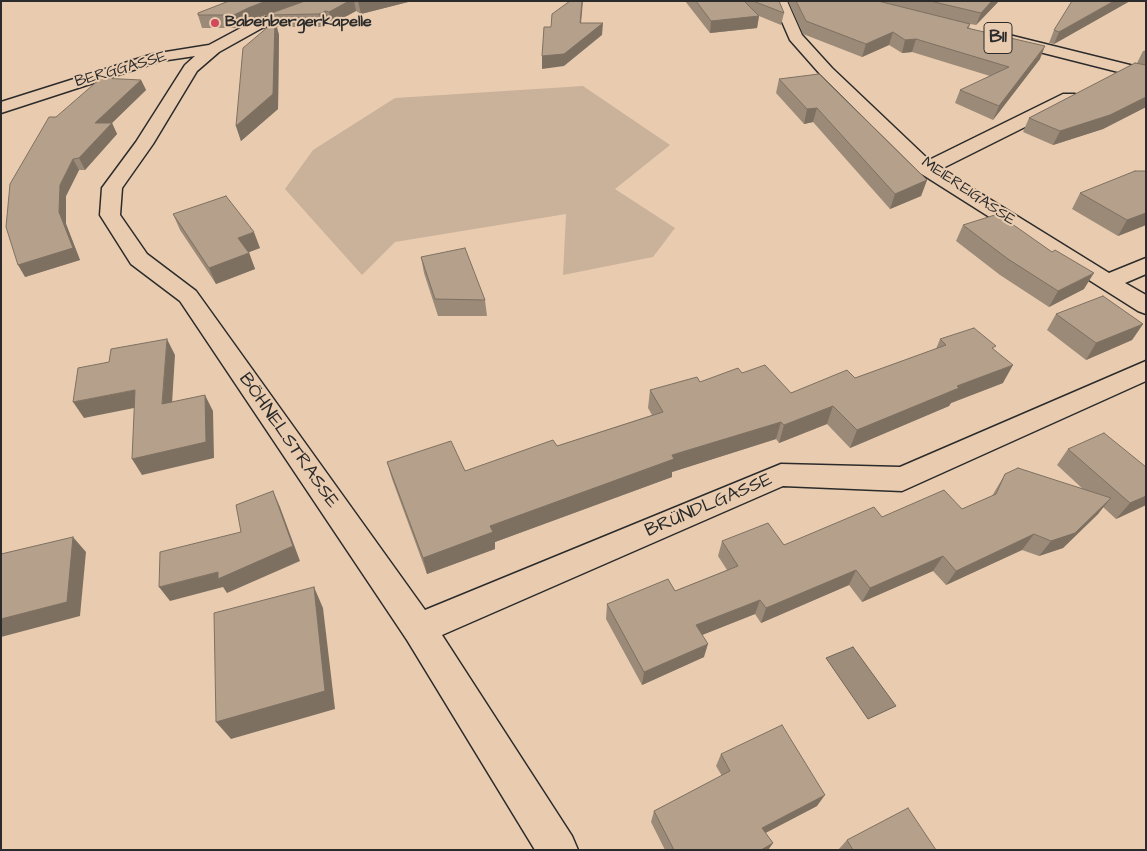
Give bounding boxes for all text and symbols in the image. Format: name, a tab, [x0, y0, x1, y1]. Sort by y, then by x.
place label: Babenbergerkapelle	[225, 13, 372, 33]
marker: Babenbergerkapelle	[209, 17, 221, 29]
road number: B11	[984, 22, 1012, 54]
street label: BERGGASSE	[73, 48, 169, 92]
street label: MEIEREIGASSE	[917, 153, 1019, 231]
street label: BÖHNELSTRASSE	[233, 369, 343, 513]
street label: BRÜNDLGASSE	[642, 469, 776, 543]

